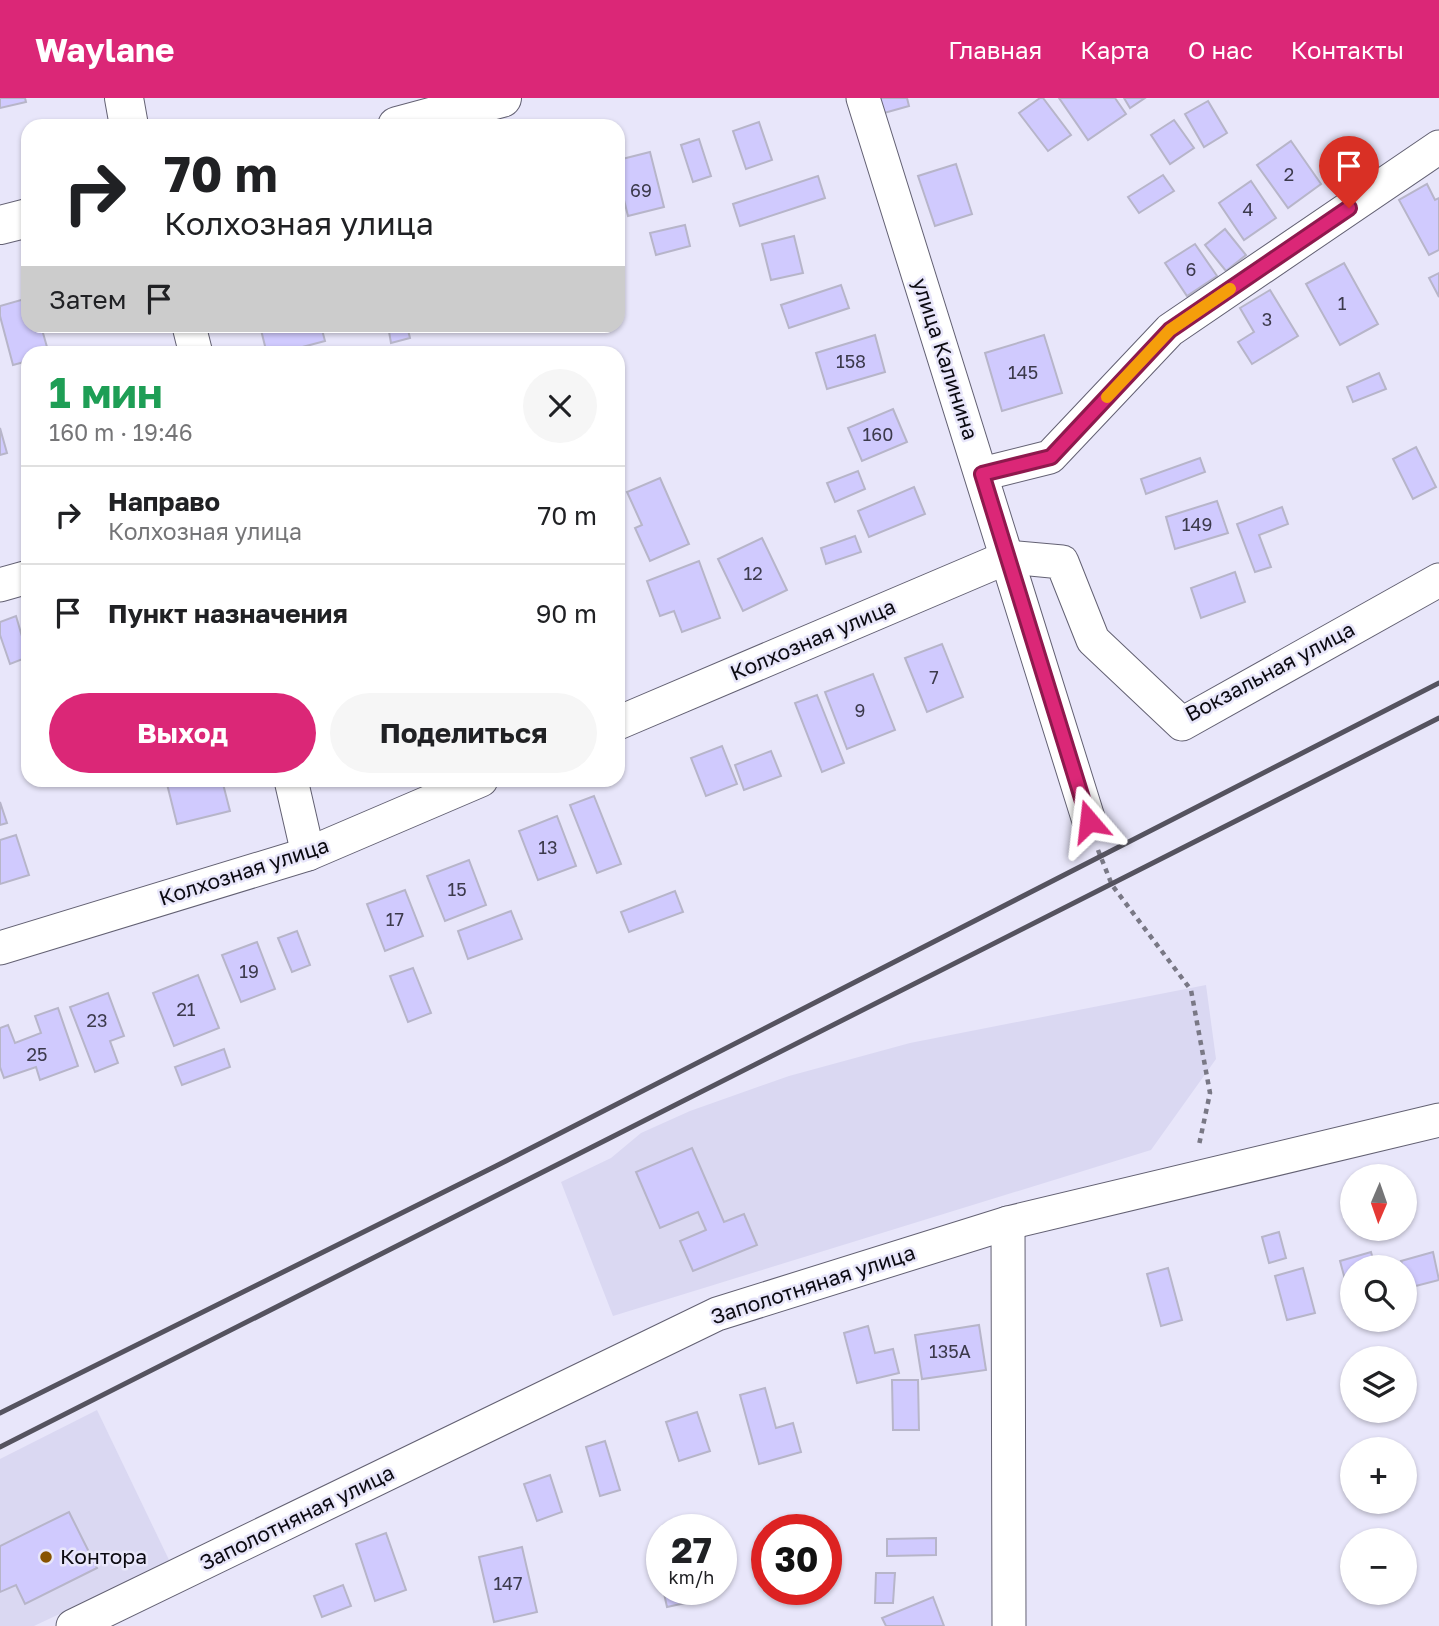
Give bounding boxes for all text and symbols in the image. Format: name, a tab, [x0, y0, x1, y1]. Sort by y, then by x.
text: Waylane	[35, 30, 174, 69]
text: Главная	[948, 35, 1042, 64]
text: Карта	[1080, 35, 1150, 64]
text: О нас	[1188, 35, 1253, 64]
text: Контакты	[1291, 35, 1404, 64]
pin	[1319, 136, 1379, 208]
text: 70 m	[164, 144, 278, 203]
icon: right	[49, 147, 140, 238]
icon: arrive	[1330, 147, 1368, 185]
house number: 2	[1284, 163, 1294, 185]
house number: 69	[630, 179, 652, 201]
house number: 4	[1243, 198, 1254, 220]
text: Колхозная улица	[164, 204, 434, 242]
house number: 6	[1186, 258, 1196, 280]
street label: улица Калинина	[908, 275, 984, 443]
icon: arrive	[140, 280, 178, 318]
text: Затем	[49, 284, 126, 315]
house number: 1	[1338, 292, 1347, 314]
house number: 3	[1262, 308, 1272, 330]
house number: 158	[836, 350, 866, 372]
house number: 145	[1008, 361, 1038, 383]
text: 1 мин	[49, 367, 163, 417]
button: close	[523, 369, 597, 443]
text: 160 m · 19:46	[49, 418, 193, 446]
house number: 160	[863, 423, 893, 445]
text: Направо	[108, 486, 220, 517]
icon: right	[49, 496, 87, 534]
text: 70 m	[538, 500, 597, 531]
house number: 149	[1182, 513, 1212, 535]
text: Колхозная улица	[108, 517, 302, 545]
house number: 12	[743, 562, 763, 584]
street label: Колхозная улица	[726, 593, 899, 686]
icon: arrive	[49, 594, 87, 632]
text: Пункт назначения	[108, 598, 348, 629]
text: 90 m	[536, 598, 597, 629]
street label: Вокзальная улица	[1180, 615, 1359, 727]
house number: 7	[929, 666, 939, 688]
button: Выход	[49, 693, 316, 773]
button: Поделиться	[330, 693, 597, 773]
house number: 9	[855, 699, 865, 721]
position arrow	[1052, 784, 1126, 858]
street label: Колхозная улица	[155, 831, 332, 911]
house number: 13	[538, 836, 558, 858]
house number: 15	[447, 878, 467, 900]
house number: 17	[386, 908, 404, 930]
house number: 19	[239, 960, 259, 982]
house number: 21	[176, 998, 196, 1020]
house number: 23	[87, 1009, 107, 1031]
house number: 25	[27, 1043, 47, 1065]
north arrow	[1340, 1164, 1418, 1241]
map controls	[1340, 1164, 1417, 1605]
street label: Заполотняная улица	[707, 1239, 918, 1329]
button: search	[1340, 1255, 1417, 1332]
house number: 135А	[929, 1340, 971, 1362]
button: layers	[1340, 1346, 1417, 1423]
button: +	[1340, 1437, 1417, 1514]
street label: Заполотняная улица	[195, 1459, 398, 1576]
speed limit sign: 30	[751, 1514, 842, 1605]
button: −	[1340, 1528, 1417, 1605]
text: 27	[671, 1529, 712, 1571]
place label: Контора	[60, 1543, 147, 1569]
marker: Контора	[38, 1549, 54, 1565]
text: km/h	[669, 1566, 714, 1588]
house number: 147	[493, 1572, 523, 1594]

